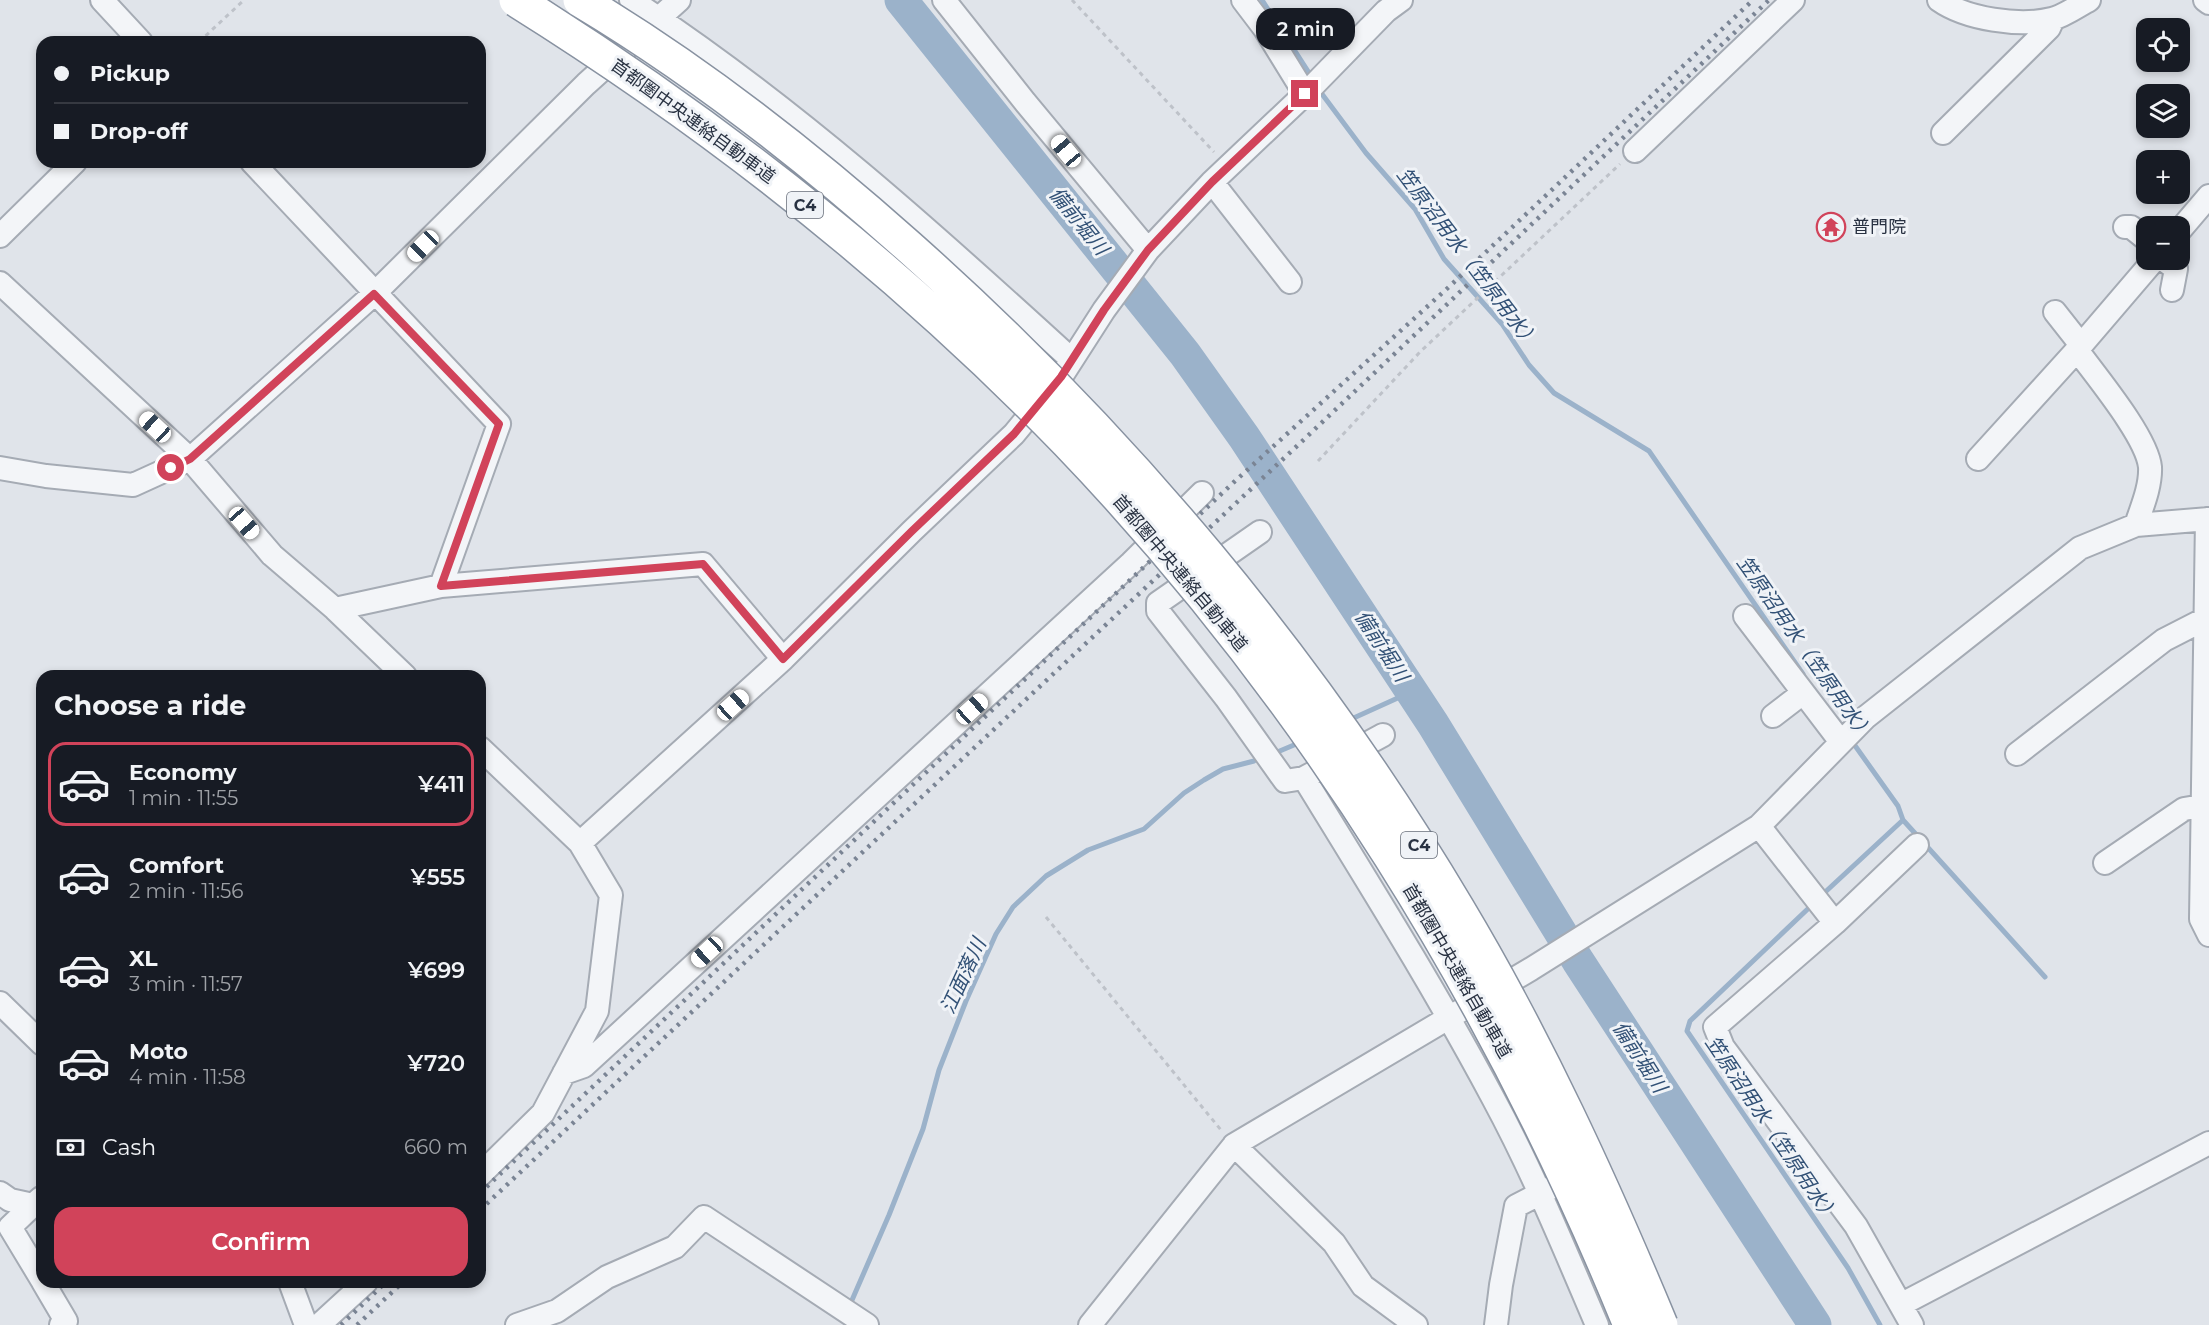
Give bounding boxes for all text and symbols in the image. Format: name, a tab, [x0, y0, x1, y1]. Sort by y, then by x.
callout: 2 min	[1256, 7, 1354, 49]
text: 2 min	[1277, 17, 1334, 41]
map controls	[2136, 18, 2190, 270]
button: locate	[2136, 18, 2190, 72]
street label: 首都圏中央連絡自動車道	[606, 54, 780, 188]
text: Pickup	[90, 60, 170, 87]
route end	[1291, 80, 1318, 107]
button: layers	[2136, 84, 2190, 138]
text: Drop-off	[90, 118, 188, 145]
car	[1048, 131, 1084, 171]
button: +	[2136, 150, 2190, 204]
water label: 笠原沼用水（笠原用水）	[1392, 163, 1544, 353]
water label: 備前堀川	[1045, 182, 1115, 261]
road number: C4	[787, 192, 823, 218]
temple icon: 普門院	[1815, 211, 1847, 243]
place label: 普門院	[1852, 216, 1906, 238]
button: −	[2136, 216, 2190, 270]
car	[404, 227, 442, 265]
car	[136, 408, 174, 446]
route start	[157, 454, 184, 481]
street label: 首都圏中央連絡自動車道	[1108, 490, 1252, 656]
car	[225, 504, 263, 542]
water label: 笠原沼用水（笠原用水）	[1732, 551, 1878, 745]
water label: 備前堀川	[1350, 606, 1415, 688]
car	[714, 686, 752, 724]
text: Choose a ride	[54, 689, 246, 722]
car	[953, 690, 991, 728]
icon: car	[57, 757, 111, 811]
text: Economy	[129, 759, 237, 786]
text: ¥411	[418, 771, 465, 798]
text: 1 min · 11:55	[129, 786, 238, 810]
road number: C4	[1401, 832, 1437, 858]
icon: car	[57, 850, 111, 904]
text: Comfort	[129, 852, 224, 879]
text: ¥555	[411, 864, 465, 891]
text: 2 min · 11:56	[129, 879, 243, 903]
street label: 首都圏中央連絡自動車道	[1398, 880, 1516, 1062]
car	[688, 933, 726, 971]
water label: 江面落川	[935, 933, 992, 1017]
icon: car	[57, 943, 111, 997]
text: XL	[129, 945, 158, 972]
text: ¥699	[408, 957, 465, 984]
text: 3 min · 11:57	[129, 972, 243, 996]
water label: 備前堀川	[1608, 1017, 1673, 1099]
water label: 笠原沼用水（笠原用水）	[1701, 1031, 1843, 1227]
icon: car	[57, 1036, 111, 1090]
text: Moto	[129, 1038, 188, 1065]
text: ¥720	[408, 1050, 465, 1077]
text: 4 min · 11:58	[129, 1065, 246, 1089]
icon: cash	[54, 1131, 87, 1164]
text: Cash	[102, 1134, 156, 1161]
text: 660 m	[404, 1135, 468, 1159]
button: Confirm	[54, 1207, 468, 1276]

